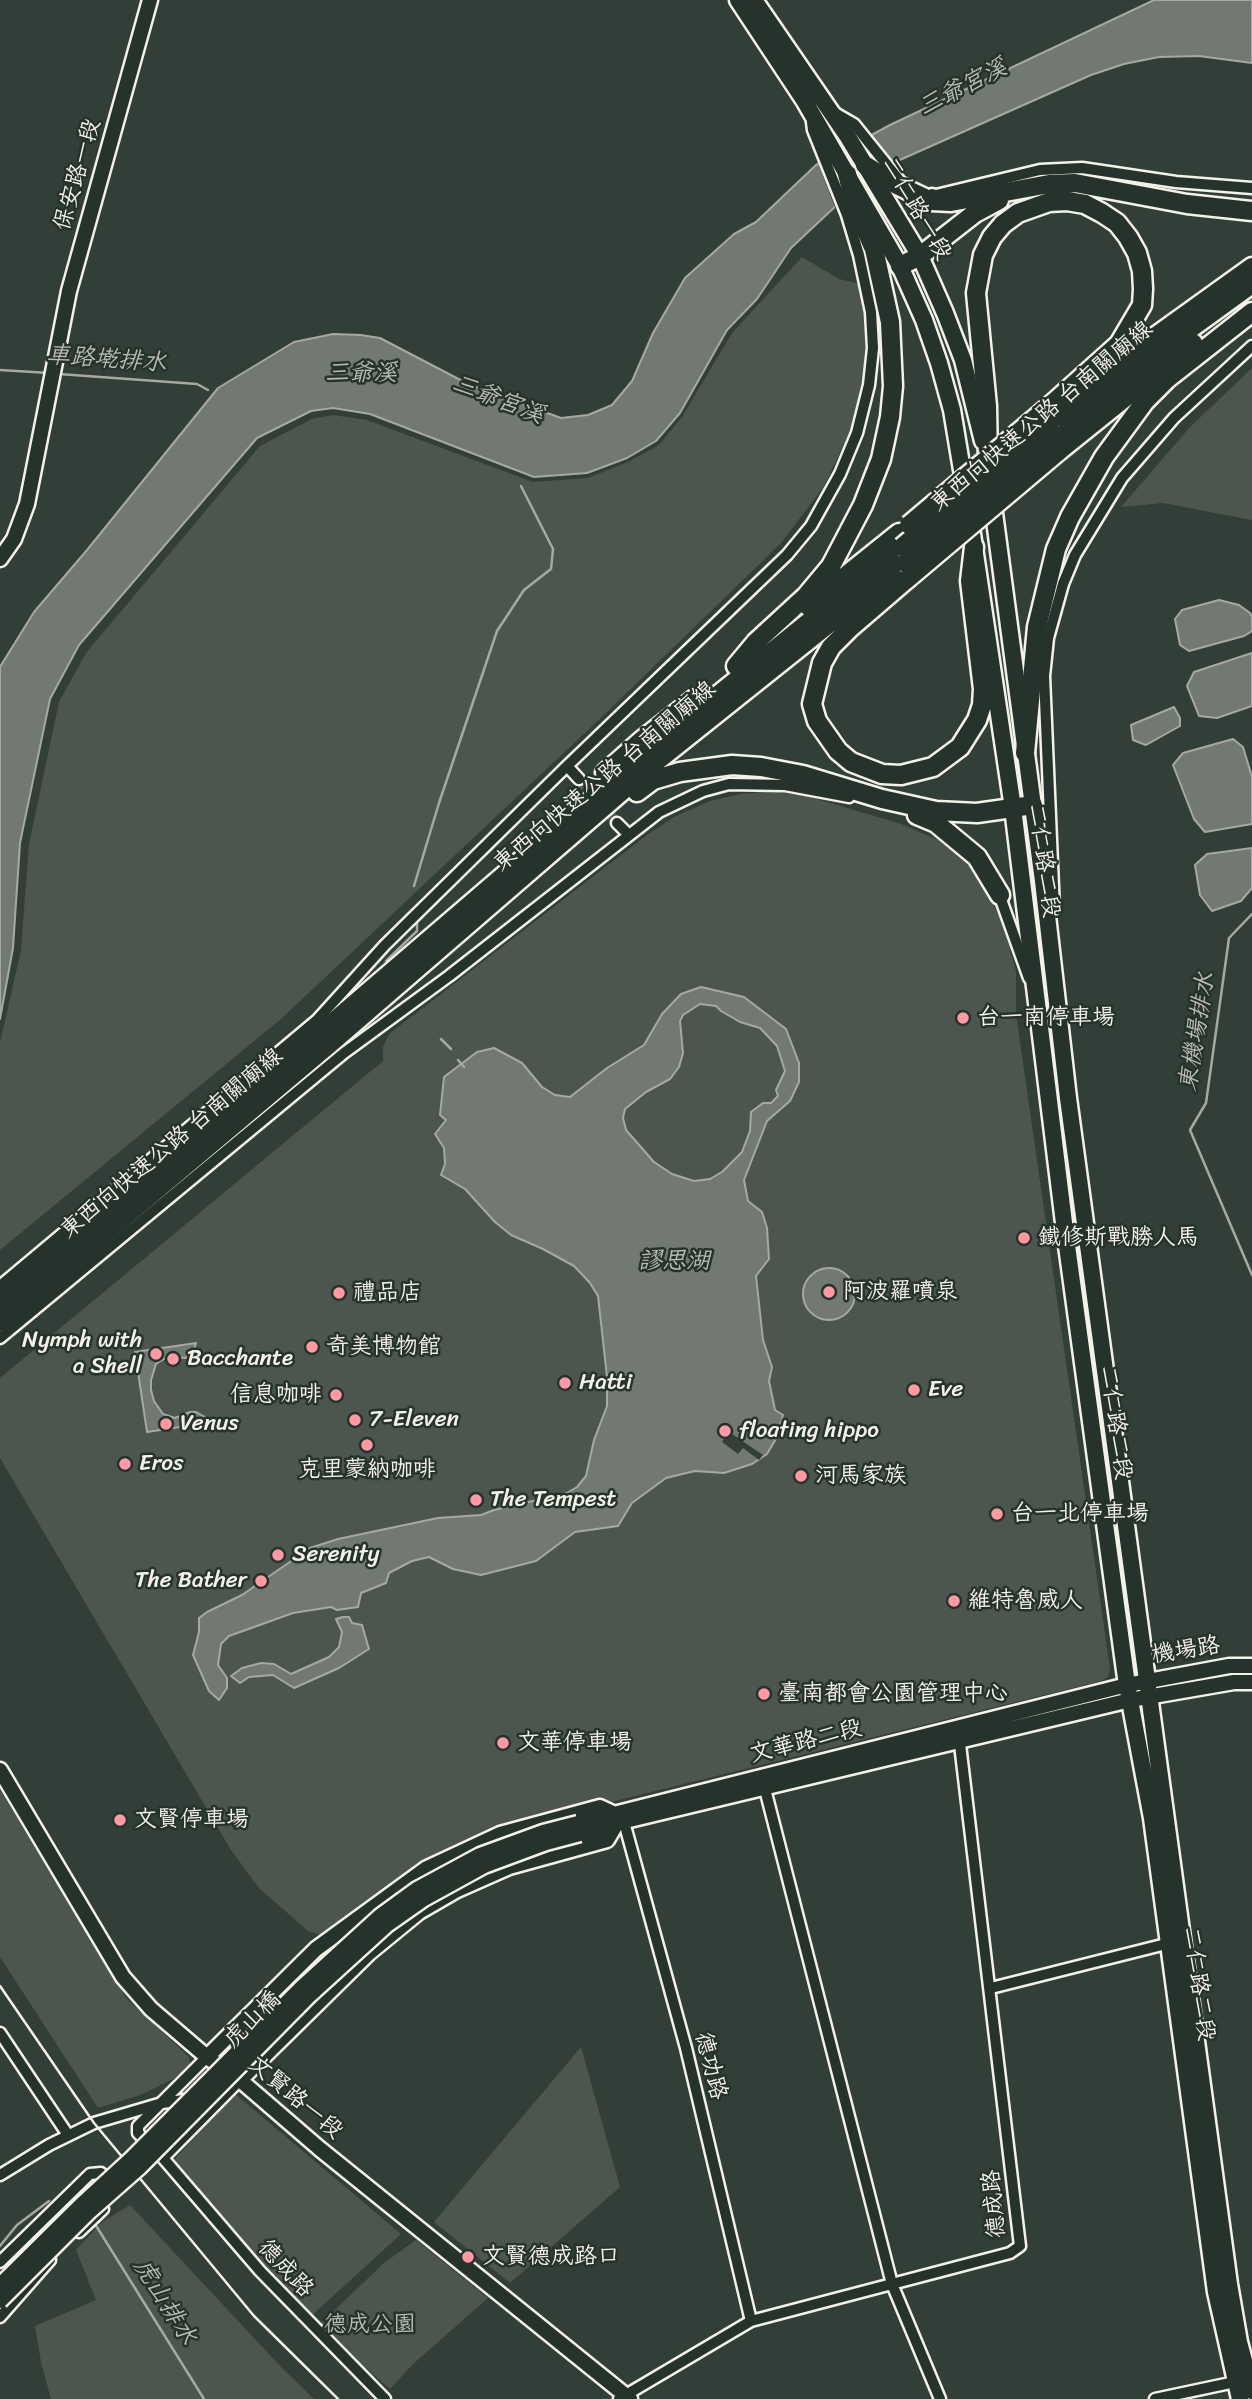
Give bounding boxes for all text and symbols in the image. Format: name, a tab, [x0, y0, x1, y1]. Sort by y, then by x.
water label: 三爺宮溪	[914, 53, 1012, 123]
street label: 保安路一段	[49, 116, 107, 234]
street label: 二仁路一段	[875, 152, 957, 266]
street label: 東西向快速公路 台南關廟線	[925, 316, 1159, 518]
water label: 車路墘排水	[45, 341, 167, 379]
water label: 三爺溪	[325, 360, 397, 388]
water label: 三爺宮溪	[448, 369, 548, 431]
street label: 東西向快速公路 台南關廟線	[488, 676, 722, 878]
street label: 二仁路二段	[1021, 802, 1065, 920]
water label: 東機場排水	[1174, 970, 1222, 1094]
place label: 台一南停車場	[977, 1004, 1115, 1032]
marker: 台一南停車場	[955, 1010, 971, 1026]
street label: 東西向快速公路 台南關廟線	[55, 1043, 289, 1245]
place label: 鐵修斯戰勝人馬	[1038, 1224, 1199, 1252]
marker: 鐵修斯戰勝人馬	[1016, 1230, 1032, 1246]
water label: 謬思湖	[638, 1248, 710, 1276]
place label: 阿波羅噴泉	[843, 1278, 958, 1306]
place label: 禮品店	[353, 1279, 422, 1307]
marker: 阿波羅噴泉	[821, 1284, 837, 1300]
marker: 禮品店	[331, 1285, 347, 1301]
place label: Nymph with a Shell	[22, 1327, 142, 1381]
place label: 奇美博物館	[326, 1333, 441, 1361]
marker: 奇美博物館	[304, 1339, 320, 1355]
place label: Bacchante	[187, 1345, 293, 1373]
marker: Nymph with a Shell	[148, 1346, 164, 1362]
marker: Bacchante	[165, 1351, 181, 1367]
street label: 二仁路二段	[1093, 1364, 1137, 1482]
place label: Hatti	[579, 1369, 632, 1397]
marker: Hatti	[557, 1375, 573, 1391]
place label: Eve	[928, 1376, 963, 1404]
place label: 信息咖啡	[230, 1381, 322, 1409]
marker: Eve	[906, 1382, 922, 1398]
marker: 信息咖啡	[328, 1387, 344, 1403]
place label: 7-Eleven	[369, 1406, 459, 1434]
place label: Venus	[180, 1410, 239, 1438]
marker: 7-Eleven	[347, 1412, 363, 1428]
marker: Venus	[158, 1416, 174, 1432]
place label: floating hippo	[739, 1417, 879, 1445]
marker: floating hippo	[717, 1423, 733, 1439]
marker: 克里蒙納咖啡	[359, 1437, 375, 1453]
place label: Eros	[139, 1450, 183, 1478]
marker: Eros	[117, 1456, 133, 1472]
place label: 克里蒙納咖啡	[298, 1456, 436, 1484]
place label: 河馬家族	[815, 1462, 907, 1490]
marker: 河馬家族	[793, 1468, 809, 1484]
place label: The Tempest	[490, 1486, 616, 1514]
marker: The Tempest	[468, 1492, 484, 1508]
place label: 台一北停車場	[1011, 1500, 1149, 1528]
marker: 台一北停車場	[989, 1506, 1005, 1522]
place label: Serenity	[292, 1541, 379, 1569]
marker: Serenity	[270, 1547, 286, 1563]
place label: The Bather	[135, 1567, 247, 1595]
marker: The Bather	[253, 1573, 269, 1589]
place label: 維特魯威人	[968, 1587, 1083, 1615]
marker: 維特魯威人	[946, 1593, 962, 1609]
street label: 機場路	[1150, 1632, 1222, 1670]
place label: 臺南都會公園管理中心	[778, 1680, 1008, 1708]
marker: 臺南都會公園管理中心	[756, 1686, 772, 1702]
street label: 文華路二段	[747, 1715, 865, 1769]
place label: 文華停車場	[517, 1729, 632, 1757]
marker: 文華停車場	[495, 1735, 511, 1751]
place label: 文賢停車場	[134, 1806, 249, 1834]
marker: 文賢停車場	[112, 1812, 128, 1828]
street label: 二仁路二段	[1176, 1925, 1220, 2043]
street label: 虎山橋	[219, 1986, 287, 2054]
street label: 德功路	[688, 2029, 732, 2103]
street label: 文賢路一段	[242, 2050, 348, 2146]
street label: 德成路	[978, 2168, 1012, 2240]
street label: 德成路	[251, 2234, 319, 2304]
place label: 文賢德成路口	[482, 2243, 620, 2271]
marker: 文賢德成路口	[460, 2249, 476, 2265]
water label: 虎山排水	[126, 2254, 202, 2350]
park label: 德成公園	[324, 2311, 416, 2339]

